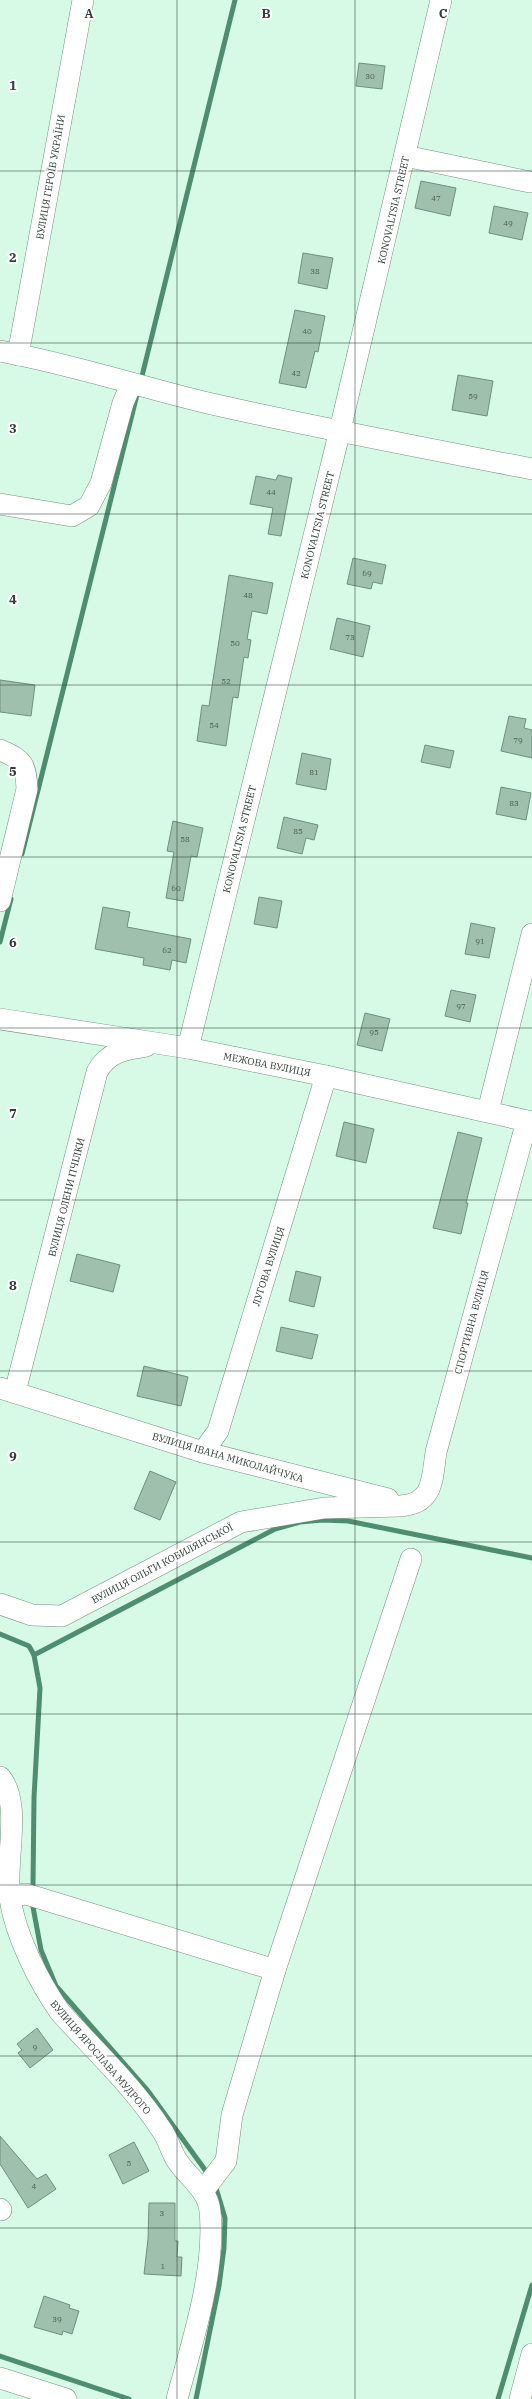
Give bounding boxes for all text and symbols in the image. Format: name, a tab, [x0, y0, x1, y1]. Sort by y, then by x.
text: A	[84, 5, 94, 22]
text: B	[261, 5, 271, 22]
text: C	[439, 5, 448, 22]
house number: 30	[365, 71, 375, 81]
text: 1	[9, 77, 17, 94]
street label: ВУЛИЦЯ ГЕРОЇВ УКРАЇНИ	[33, 113, 68, 241]
street label: KONOVALTSIA STREET	[375, 154, 412, 265]
house number: 47	[431, 193, 441, 203]
house number: 49	[503, 218, 513, 228]
text: 2	[9, 249, 17, 266]
house number: 38	[310, 266, 320, 276]
house number: 40	[302, 326, 312, 336]
house number: 42	[291, 368, 301, 378]
house number: 59	[468, 391, 478, 401]
text: 3	[9, 420, 17, 437]
street label: KONOVALTSIA STREET	[298, 470, 337, 580]
house number: 44	[266, 487, 276, 497]
house number: 69	[362, 568, 372, 578]
house number: 48	[243, 590, 253, 600]
text: 4	[9, 591, 17, 608]
house number: 73	[345, 632, 355, 642]
house number: 50	[230, 638, 240, 648]
house number: 52	[221, 676, 231, 686]
house number: 54	[209, 720, 219, 730]
house number: 79	[513, 735, 523, 745]
text: 5	[9, 763, 17, 780]
house number: 81	[309, 767, 319, 777]
street label: KONOVALTSIA STREET	[220, 784, 259, 894]
house number: 83	[509, 798, 519, 808]
house number: 85	[293, 826, 303, 836]
house number: 58	[180, 834, 190, 844]
house number: 60	[171, 883, 181, 893]
text: 6	[9, 934, 17, 951]
house number: 91	[475, 936, 485, 946]
house number: 62	[162, 945, 172, 955]
house number: 97	[456, 1001, 466, 1011]
house number: 95	[369, 1027, 379, 1037]
street label: МЕЖОВА ВУЛИЦЯ	[222, 1050, 312, 1079]
text: 7	[9, 1105, 17, 1122]
street label: ВУЛИЦЯ ОЛЕНИ ПЧІЛКИ	[45, 1136, 88, 1258]
street label: ЛУГОВА ВУЛИЦЯ	[249, 1224, 288, 1308]
street label: СПОРТИВНА ВУЛИЦЯ	[451, 1268, 492, 1376]
text: 8	[9, 1277, 17, 1294]
street label: ВУЛИЦЯ ІВАНА МИКОЛАЙЧУКА	[151, 1430, 305, 1485]
text: 9	[9, 1448, 17, 1465]
street label: ВУЛИЦЯ ОЛЬГИ КОБИЛЯНСЬКОЇ	[89, 1520, 236, 1606]
street label: ВУЛИЦЯ ЯРОСЛАВА МУДРОГО	[47, 1998, 154, 2117]
house number: 9	[33, 2042, 38, 2052]
house number: 5	[127, 2158, 132, 2168]
house number: 4	[32, 2181, 37, 2191]
house number: 3	[160, 2208, 165, 2218]
house number: 1	[161, 2261, 166, 2271]
house number: 39	[52, 2314, 62, 2324]

